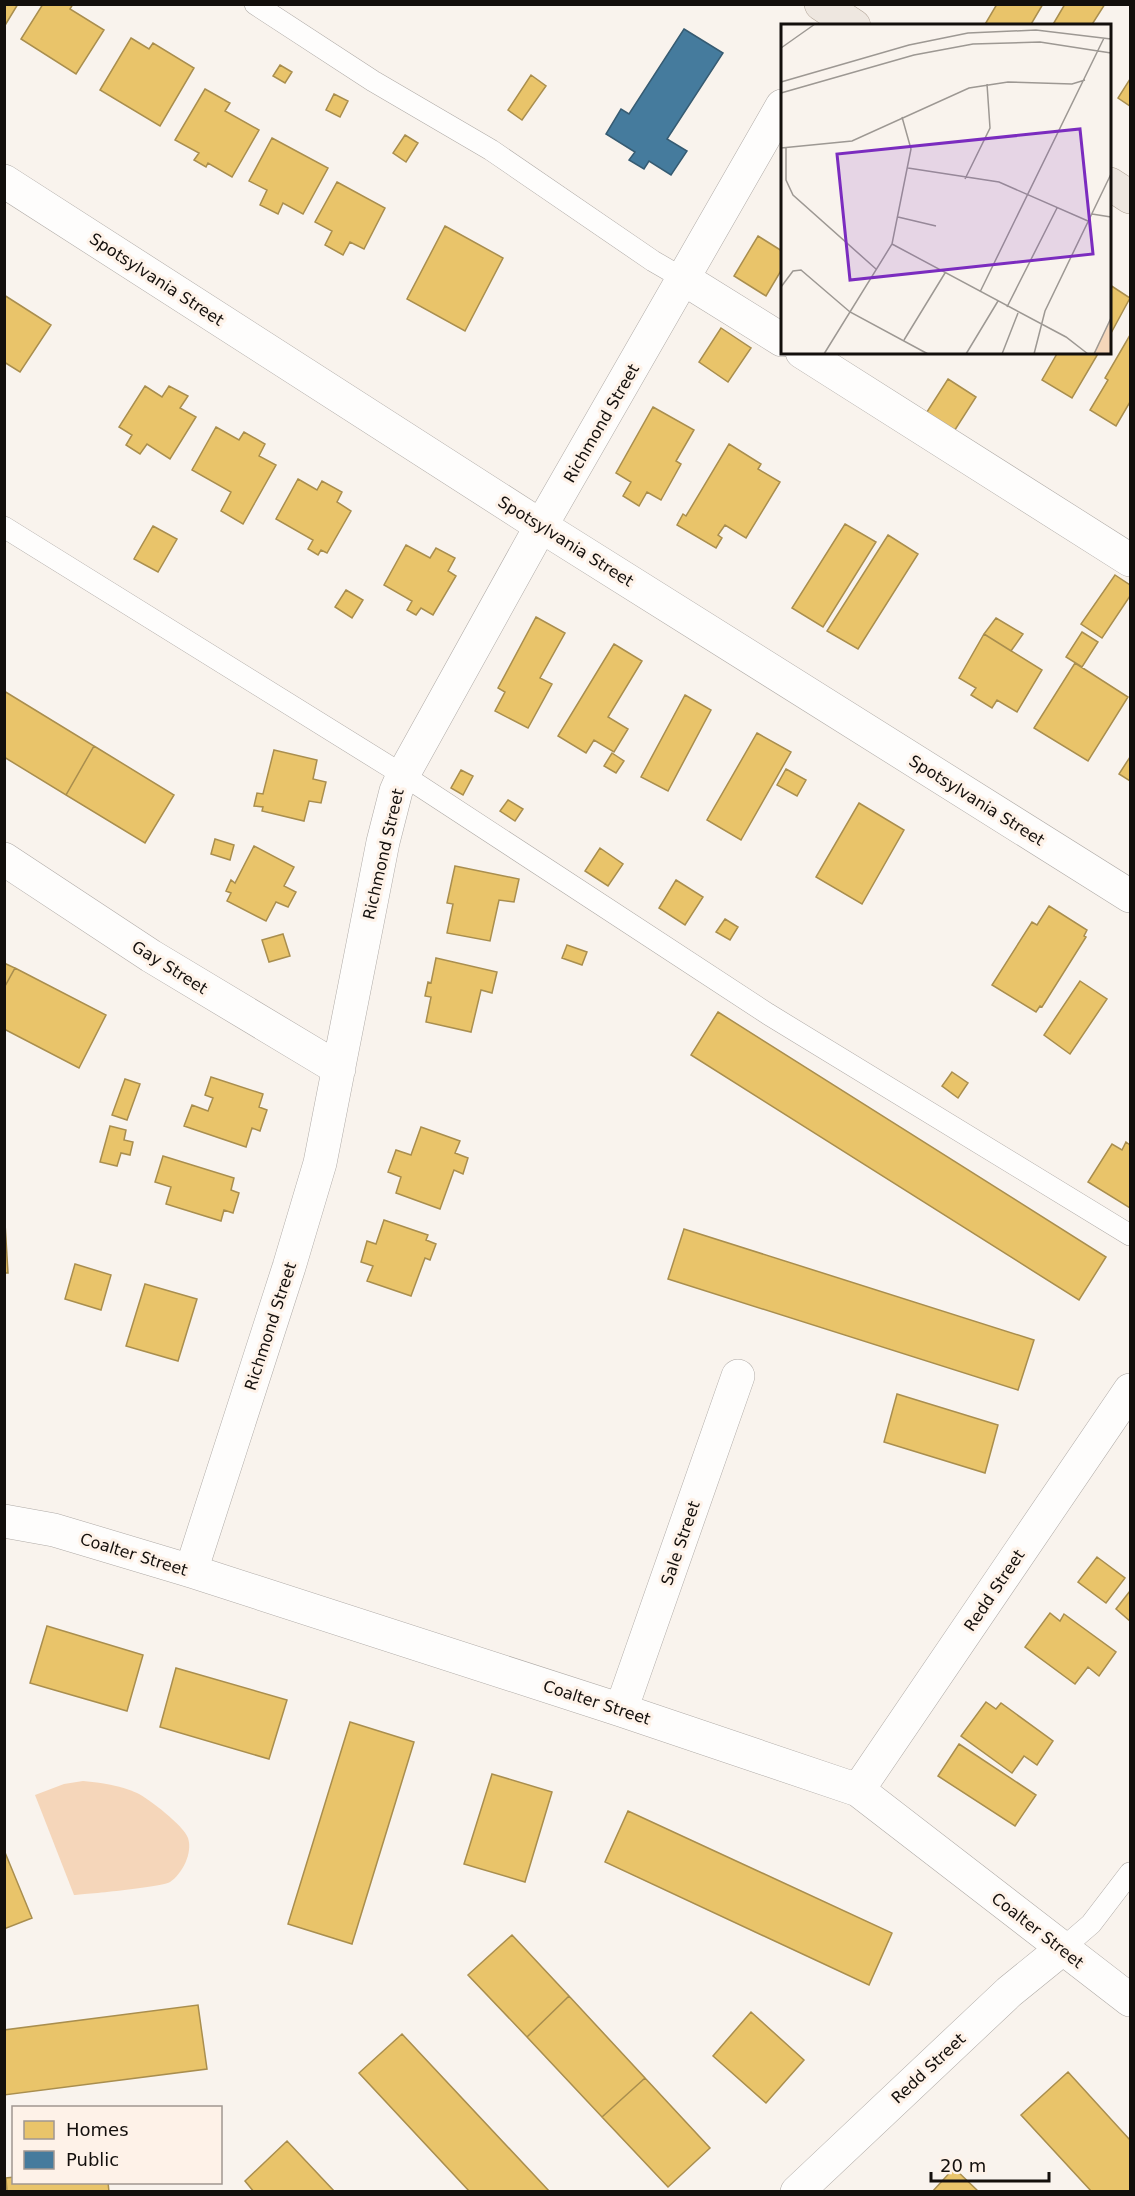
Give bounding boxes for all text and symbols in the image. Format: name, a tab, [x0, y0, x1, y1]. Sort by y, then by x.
inset map	[781, 24, 1111, 354]
street label: Spotsylvania Street	[86, 229, 227, 330]
street label: Richmond Street	[560, 361, 643, 486]
street label: Spotsylvania Street	[495, 492, 637, 591]
street label: Spotsylvania Street	[906, 751, 1048, 850]
street label: Richmond Street	[359, 787, 408, 921]
street label: Gay Street	[128, 937, 211, 998]
street label: Richmond Street	[241, 1260, 300, 1393]
street label: Sale Street	[657, 1498, 704, 1588]
street label: Coalter Street	[78, 1529, 190, 1580]
street label: Redd Street	[960, 1546, 1029, 1635]
street label: Coalter Street	[541, 1676, 653, 1729]
street label: Coalter Street	[988, 1889, 1088, 1972]
street label: Redd Street	[887, 2029, 969, 2107]
legend	[12, 2106, 222, 2184]
text: Homes	[66, 2119, 129, 2140]
scale bar	[931, 2145, 1050, 2183]
text: Public	[66, 2149, 119, 2170]
text: 20 m	[940, 2155, 986, 2176]

